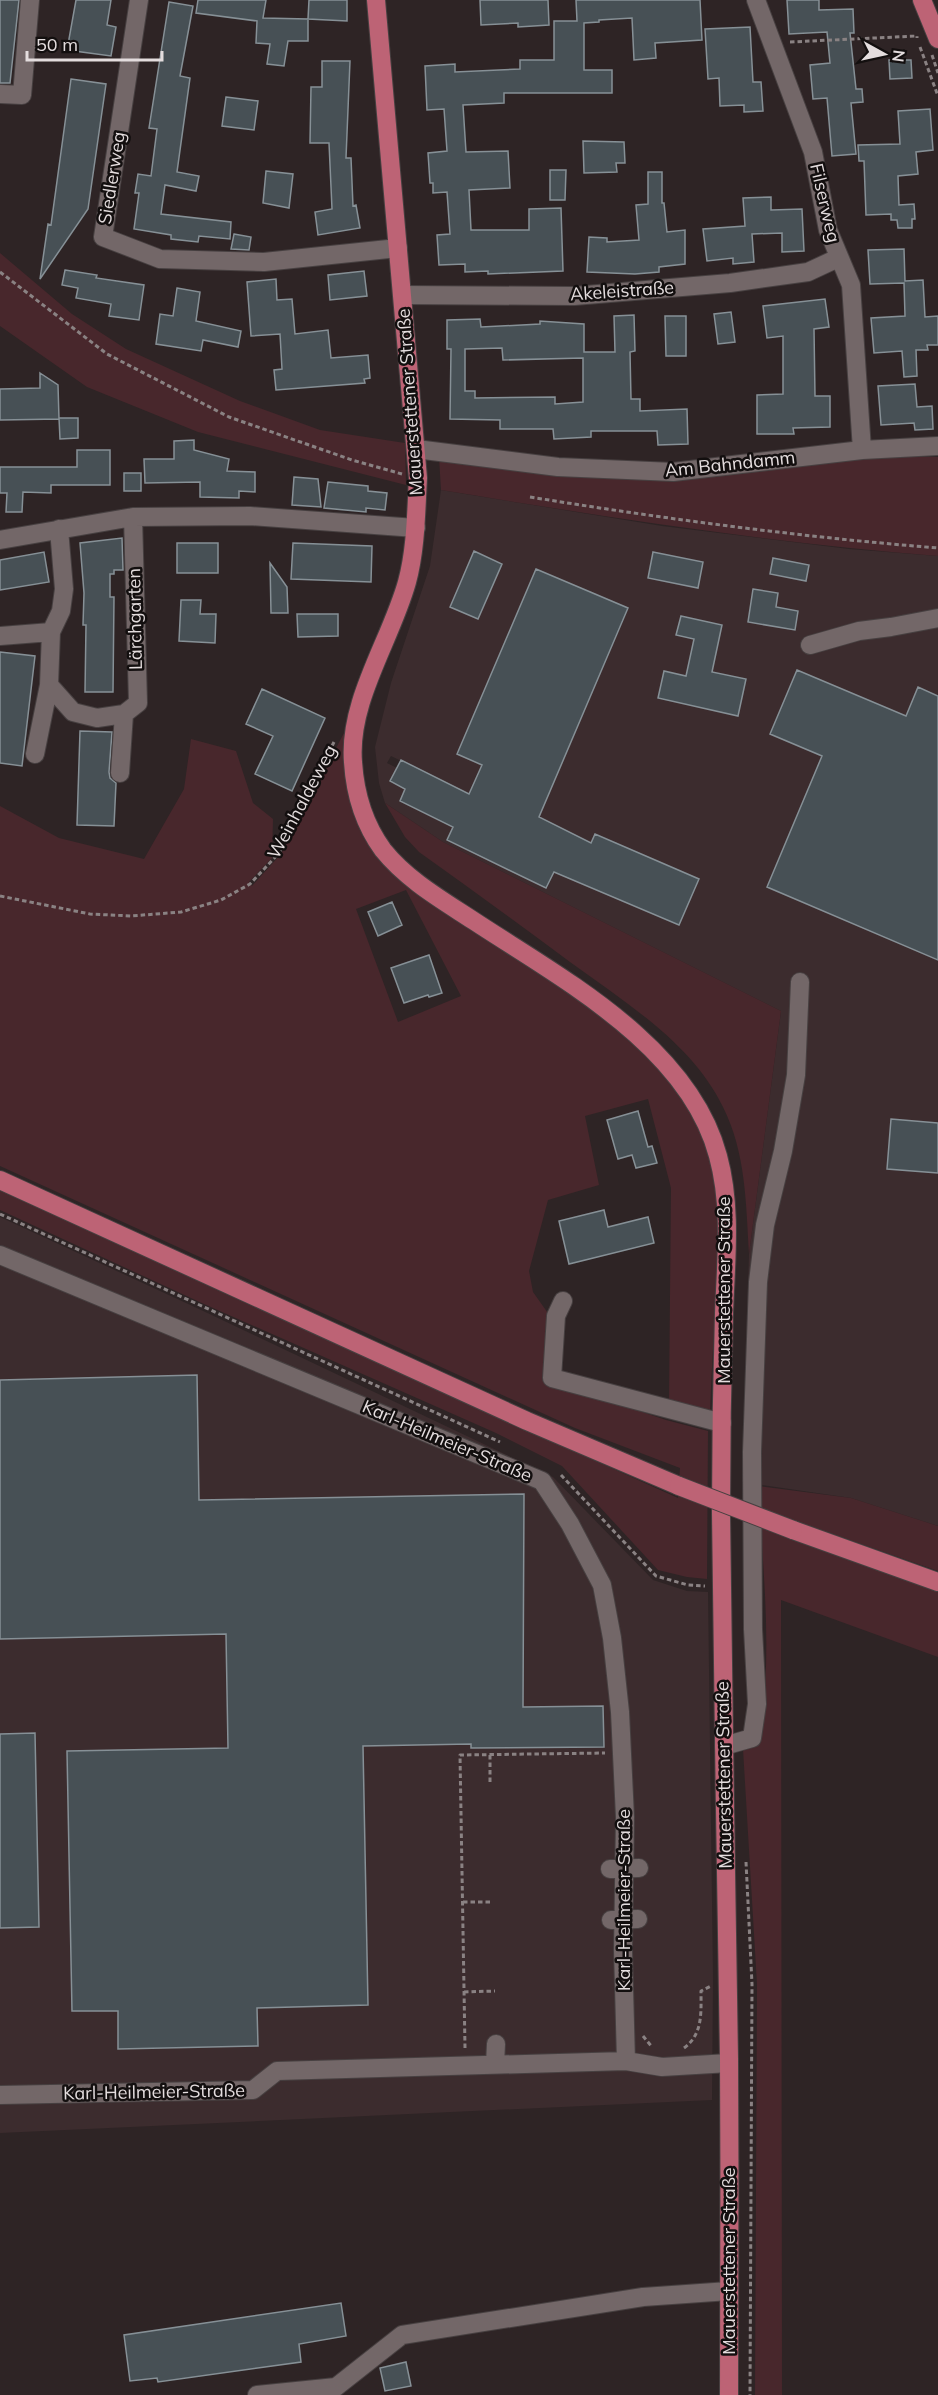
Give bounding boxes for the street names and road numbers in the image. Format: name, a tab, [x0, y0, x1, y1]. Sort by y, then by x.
street label: Siedlerweg	[93, 130, 130, 226]
street label: Filserweg	[805, 161, 846, 245]
street label: Akeleistraße	[569, 275, 675, 306]
street label: Mauerstettener Straße	[391, 308, 428, 496]
street label: Am Bahndamm	[664, 445, 796, 482]
street label: Lärchgarten	[122, 568, 147, 670]
street label: Weinhaldeweg	[262, 741, 341, 863]
street label: Mauerstettener Straße	[712, 1196, 735, 1384]
street label: Karl-Heilmeier-Straße	[359, 1394, 535, 1487]
street label: Mauerstettener Straße	[710, 1681, 737, 1869]
street label: Karl-Heilmeier-Straße	[612, 1809, 635, 1991]
street label: Karl-Heilmeier-Straße	[63, 2078, 245, 2105]
street label: Mauerstettener Straße	[717, 2167, 740, 2355]

